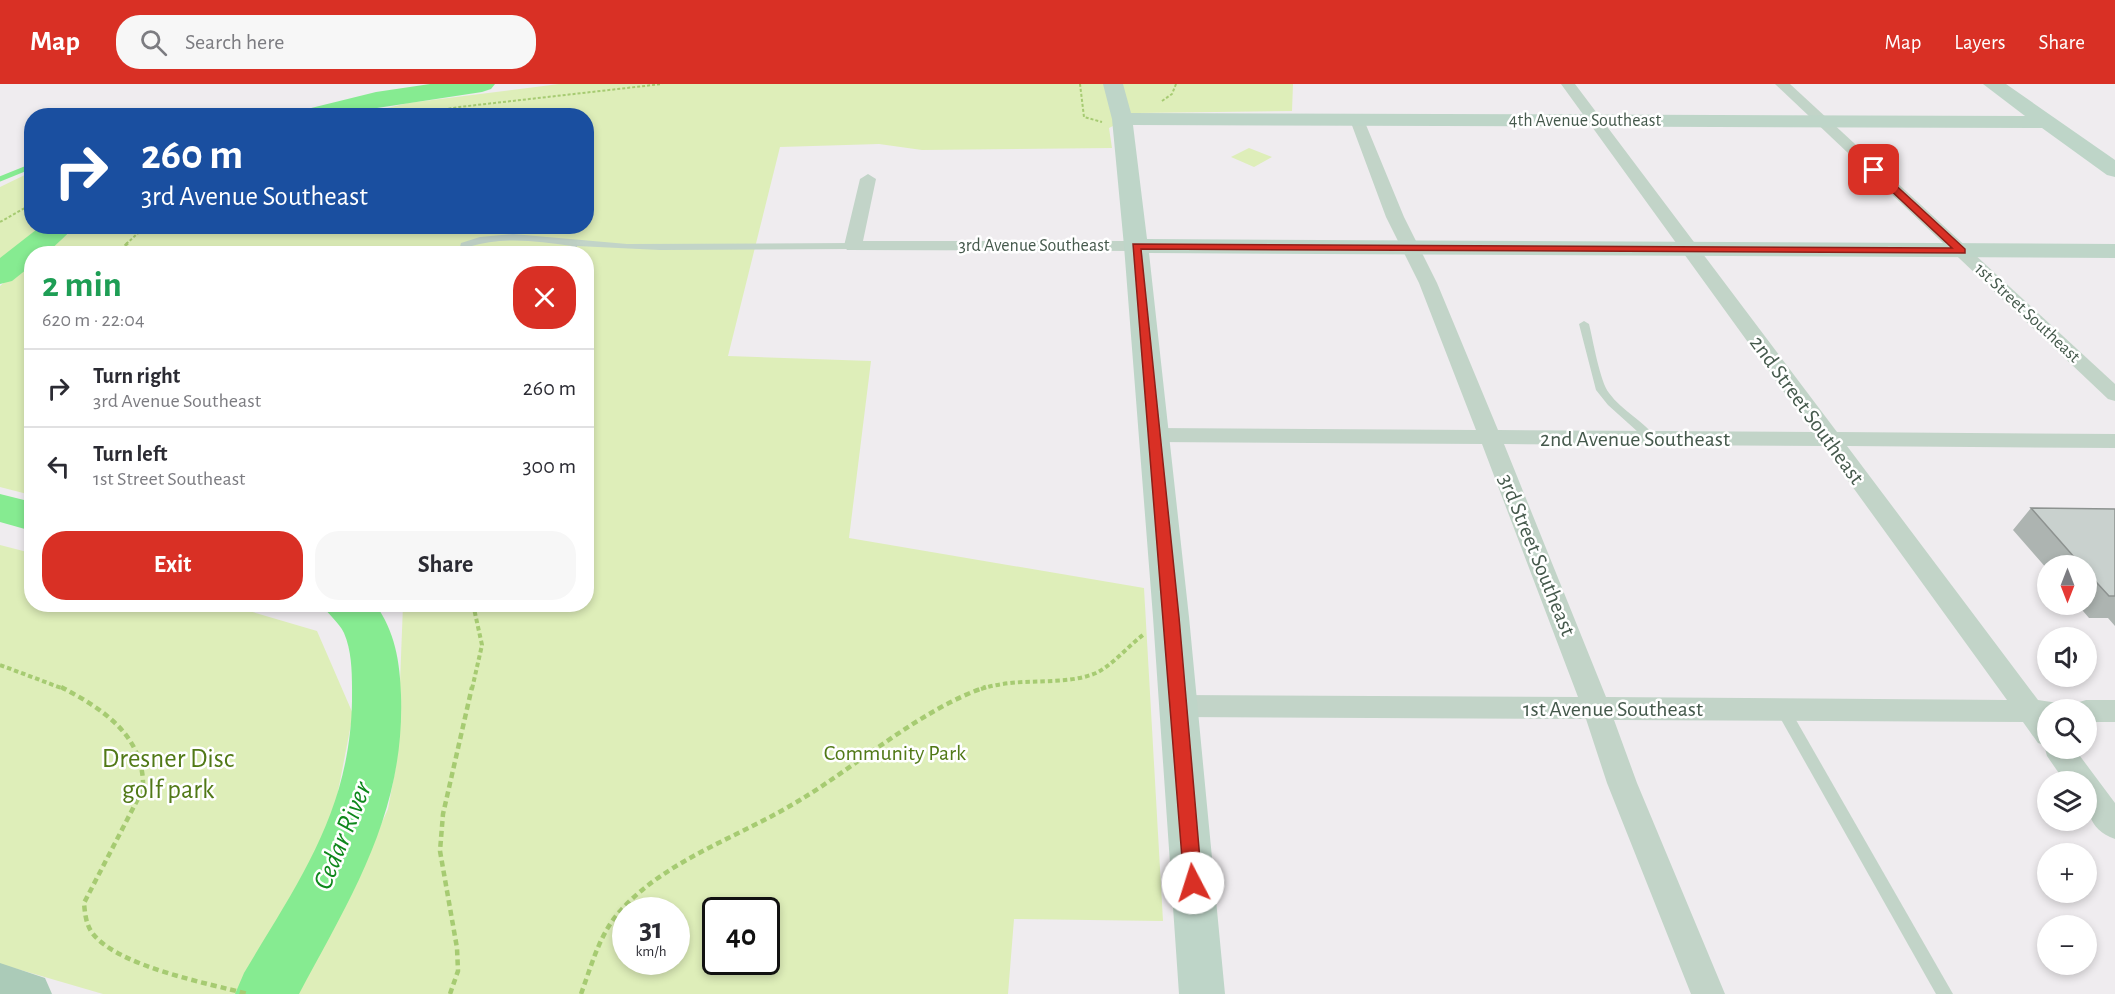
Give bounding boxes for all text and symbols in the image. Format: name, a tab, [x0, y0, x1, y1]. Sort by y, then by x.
search box	[116, 15, 536, 69]
icon: search	[137, 26, 170, 59]
text: Map	[30, 28, 80, 56]
text: Search here	[185, 31, 284, 53]
text: Map	[1885, 32, 1921, 53]
text: Layers	[1954, 32, 2005, 53]
text: Share	[2038, 32, 2085, 53]
street label: 4th Avenue Southeast	[1509, 112, 1661, 130]
icon: right	[42, 132, 120, 210]
text: 260 m	[141, 134, 243, 176]
pin	[1848, 144, 1899, 195]
icon: arrive	[1857, 153, 1890, 186]
text: 3rd Avenue Southeast	[141, 183, 368, 210]
street label: 3rd Avenue Southeast	[958, 237, 1110, 255]
street label: 1st Street Southeast	[1971, 260, 2083, 367]
button: close	[513, 266, 576, 329]
text: 2 min	[42, 267, 122, 303]
text: 620 m · 22:04	[42, 310, 145, 330]
street label: 2nd Street Southeast	[1746, 332, 1868, 488]
text: Turn right	[93, 365, 180, 387]
icon: right	[42, 372, 75, 405]
text: 260 m	[523, 377, 576, 399]
text: 3rd Avenue Southeast	[93, 391, 261, 411]
street label: 2nd Avenue Southeast	[1540, 428, 1730, 450]
text: Turn left	[93, 443, 167, 465]
icon: left	[42, 450, 75, 483]
text: 300 m	[522, 455, 576, 477]
text: 1st Street Southeast	[93, 469, 245, 489]
street label: 3rd Street Southeast	[1494, 471, 1580, 639]
button: Exit	[42, 531, 303, 600]
button: Share	[315, 531, 576, 600]
north arrow	[2037, 555, 2097, 615]
map controls	[2037, 555, 2097, 975]
button: sound	[2037, 627, 2097, 687]
street label: 1st Avenue Southeast	[1523, 698, 1703, 720]
button: search	[2037, 699, 2097, 759]
park label: Community Park	[824, 742, 966, 764]
park label: Dresner Disc golf park	[102, 745, 234, 803]
button: layers	[2037, 771, 2097, 831]
water label: Cedar River	[309, 777, 378, 894]
button: +	[2037, 843, 2097, 903]
position arrow	[1161, 851, 1225, 915]
speed limit sign: 40	[702, 897, 780, 975]
text: 31	[639, 914, 663, 944]
button: −	[2037, 915, 2097, 975]
text: km/h	[636, 944, 666, 959]

